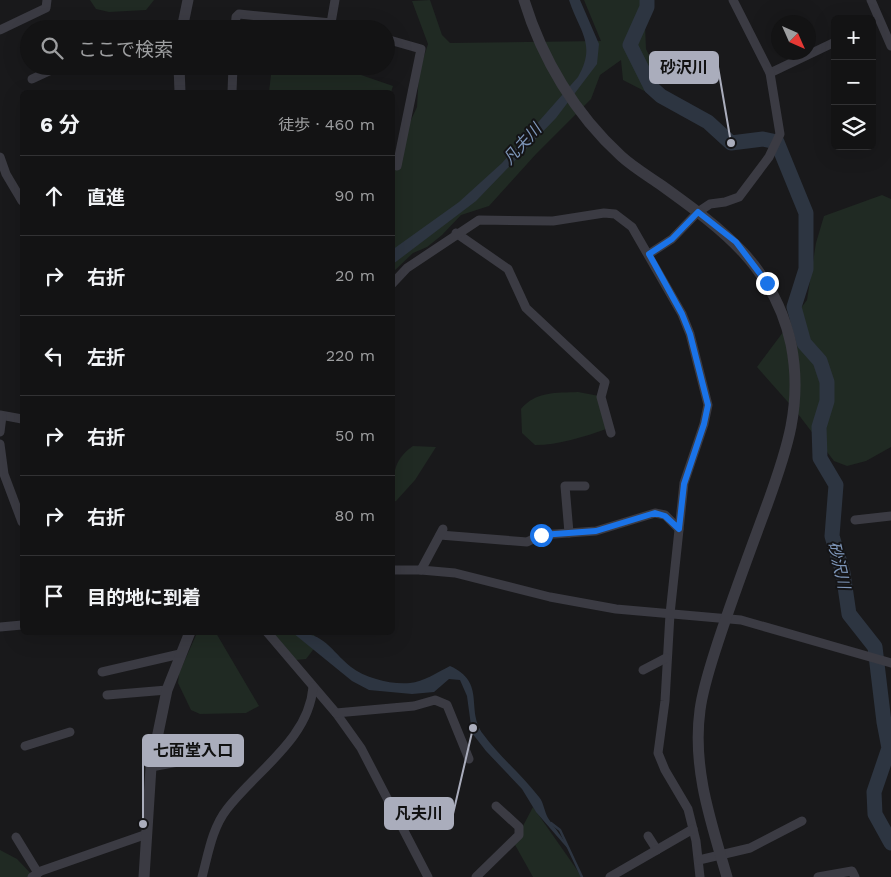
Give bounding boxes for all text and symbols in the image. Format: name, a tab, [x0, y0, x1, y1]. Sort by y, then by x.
north arrow	[771, 15, 816, 60]
map controls	[831, 15, 876, 150]
button: +	[831, 15, 876, 60]
search box	[20, 20, 395, 75]
icon: search	[38, 34, 66, 62]
text: ここで検索	[78, 38, 173, 61]
callout: 砂沢川	[650, 52, 718, 83]
text: 砂沢川	[660, 58, 708, 77]
button: −	[831, 60, 876, 105]
button: layers	[831, 105, 876, 150]
text: 6 分	[40, 112, 80, 137]
text: 徒歩 · 460 m	[278, 115, 375, 134]
water label: 凡夫川	[499, 118, 546, 168]
icon: ahead	[40, 182, 68, 210]
text: 直進	[87, 186, 125, 209]
text: 90 m	[334, 186, 375, 205]
icon: right	[40, 262, 68, 290]
text: 右折	[87, 266, 125, 289]
text: 20 m	[335, 266, 375, 285]
route end	[756, 272, 779, 295]
icon: left	[40, 342, 68, 370]
text: 左折	[87, 346, 125, 369]
text: 220 m	[326, 346, 375, 365]
icon: right	[40, 422, 68, 450]
text: 右折	[87, 426, 125, 449]
text: 50 m	[335, 426, 375, 445]
icon: right	[40, 502, 68, 530]
text: 右折	[87, 506, 125, 529]
text: 80 m	[334, 506, 375, 525]
route start	[530, 524, 553, 547]
water label: 砂沢川	[824, 539, 854, 592]
icon: arrive	[40, 582, 68, 610]
text: 目的地に到着	[87, 586, 201, 609]
callout: 七面堂入口	[143, 735, 243, 766]
text: 七面堂入口	[153, 741, 233, 760]
callout: 凡夫川	[385, 798, 453, 829]
text: 凡夫川	[395, 804, 443, 823]

